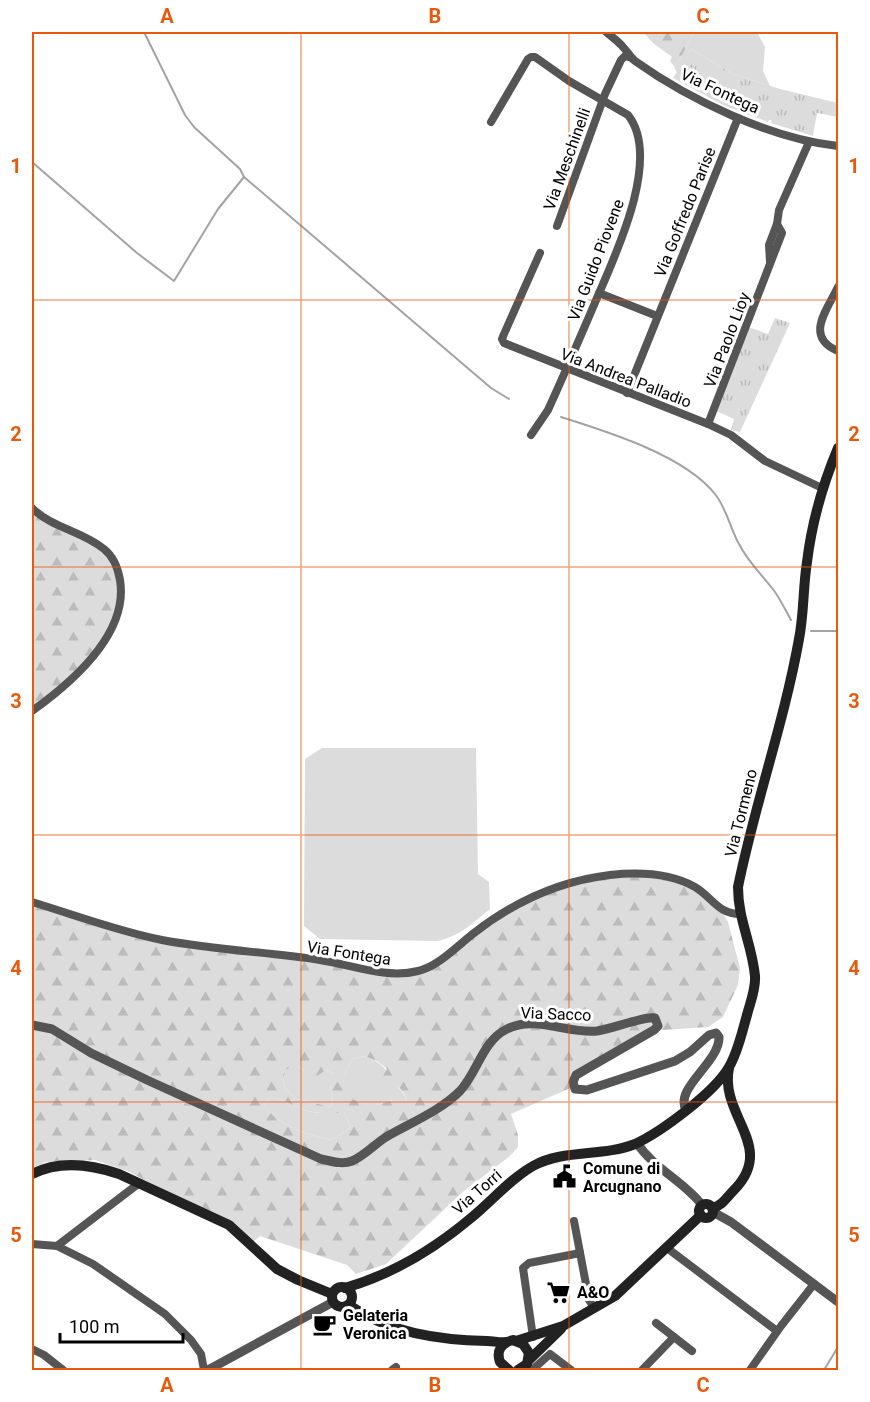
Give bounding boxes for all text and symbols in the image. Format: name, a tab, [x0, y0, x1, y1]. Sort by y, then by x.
text: A	[160, 4, 174, 28]
text: B	[429, 4, 441, 28]
text: C	[696, 4, 710, 28]
street label: Via Fontega	[678, 64, 762, 118]
street label: Via Meschinelli	[540, 105, 594, 213]
street label: Via Goffredo Parise	[650, 144, 720, 280]
text: 1	[10, 154, 22, 178]
text: 1	[848, 154, 860, 178]
street label: Via Guido Piovene	[564, 196, 628, 324]
street label: Via Paolo Lioy	[700, 289, 754, 390]
street label: Via Andrea Palladio	[558, 344, 694, 412]
text: 2	[10, 422, 22, 446]
text: 2	[848, 422, 860, 446]
text: 3	[10, 689, 22, 713]
text: 3	[848, 689, 860, 713]
street label: Via Tormeno	[721, 767, 761, 859]
street label: Via Fontega	[306, 937, 392, 969]
text: 4	[10, 956, 22, 980]
text: 4	[848, 956, 860, 980]
street label: Via Sacco	[520, 1003, 592, 1025]
place label: Comune di Arcugnano	[583, 1159, 661, 1196]
public building icon: Comune di Arcugnano	[552, 1164, 578, 1190]
street label: Via Torri	[448, 1165, 506, 1219]
text: 5	[10, 1223, 22, 1247]
text: 5	[848, 1223, 860, 1247]
supermarket icon: A&O	[546, 1279, 572, 1305]
place label: A&O	[577, 1283, 609, 1302]
scale bar	[60, 1306, 183, 1344]
place label: Gelateria Veronica	[343, 1306, 408, 1343]
cafe icon: Gelateria Veronica	[312, 1311, 338, 1337]
text: 100 m	[69, 1316, 120, 1337]
text: A	[160, 1373, 174, 1397]
text: B	[429, 1373, 441, 1397]
text: C	[696, 1373, 710, 1397]

